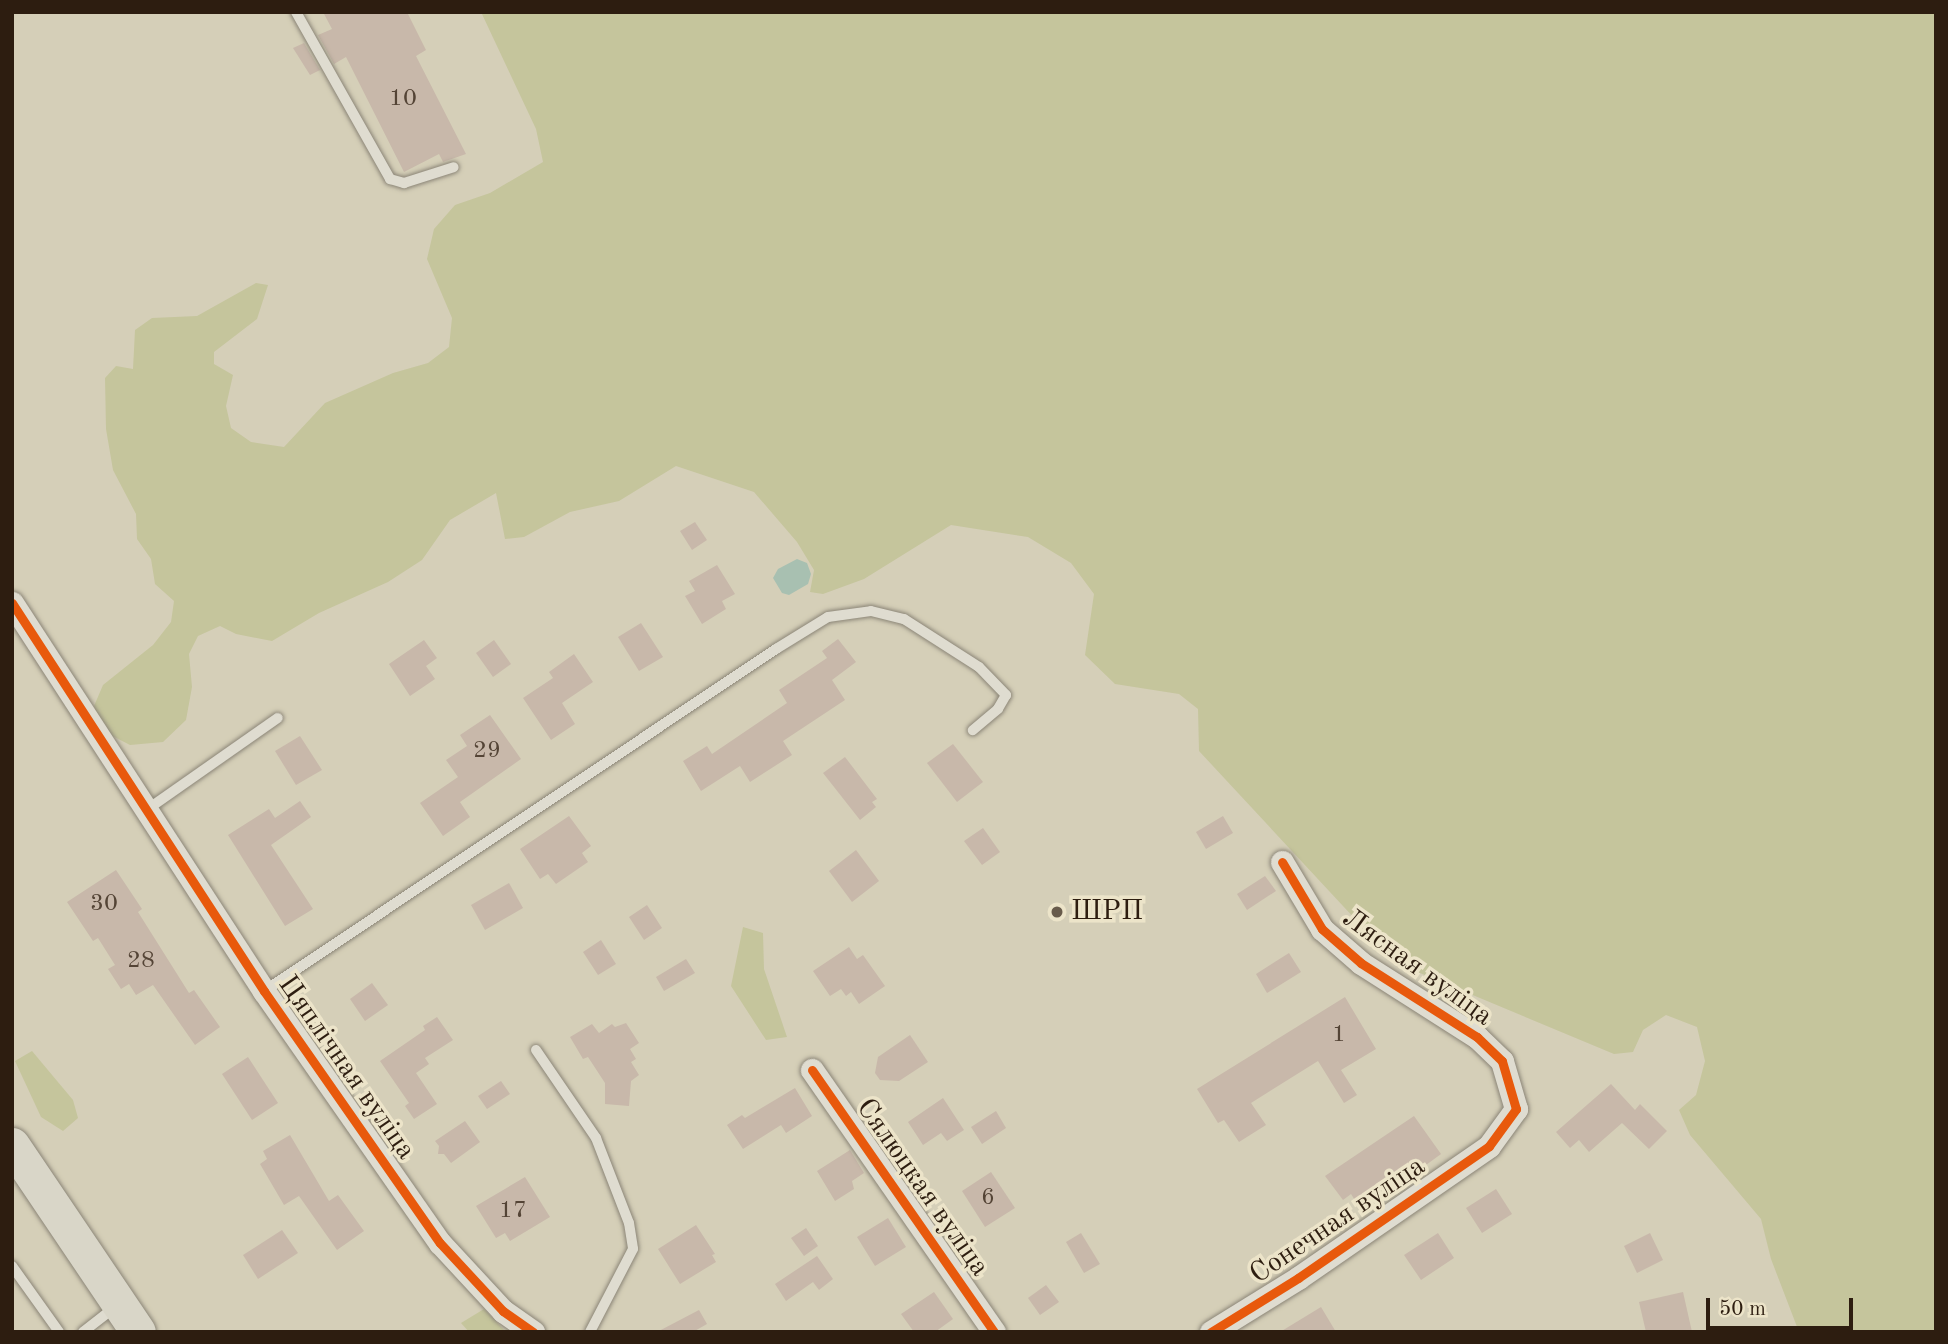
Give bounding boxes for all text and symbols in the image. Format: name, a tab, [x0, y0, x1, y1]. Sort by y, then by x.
house number: 10	[389, 86, 417, 114]
house number: 29	[473, 738, 501, 766]
house number: 30	[90, 891, 118, 919]
place label: ШРП	[1071, 895, 1143, 929]
street label: Лясная вуліца	[1335, 902, 1499, 1034]
marker: ШРП	[1049, 904, 1065, 920]
house number: 28	[127, 948, 155, 976]
street label: Цяплічная вуліца	[270, 969, 422, 1167]
house number: 1	[1332, 1022, 1346, 1050]
street label: Сялюцкая вуліца	[848, 1093, 996, 1283]
street label: Сонечная вуліца	[1244, 1150, 1432, 1292]
house number: 6	[981, 1185, 995, 1213]
house number: 17	[499, 1198, 527, 1226]
scale bar	[1710, 1284, 1857, 1328]
text: 50 m	[1719, 1299, 1766, 1320]

